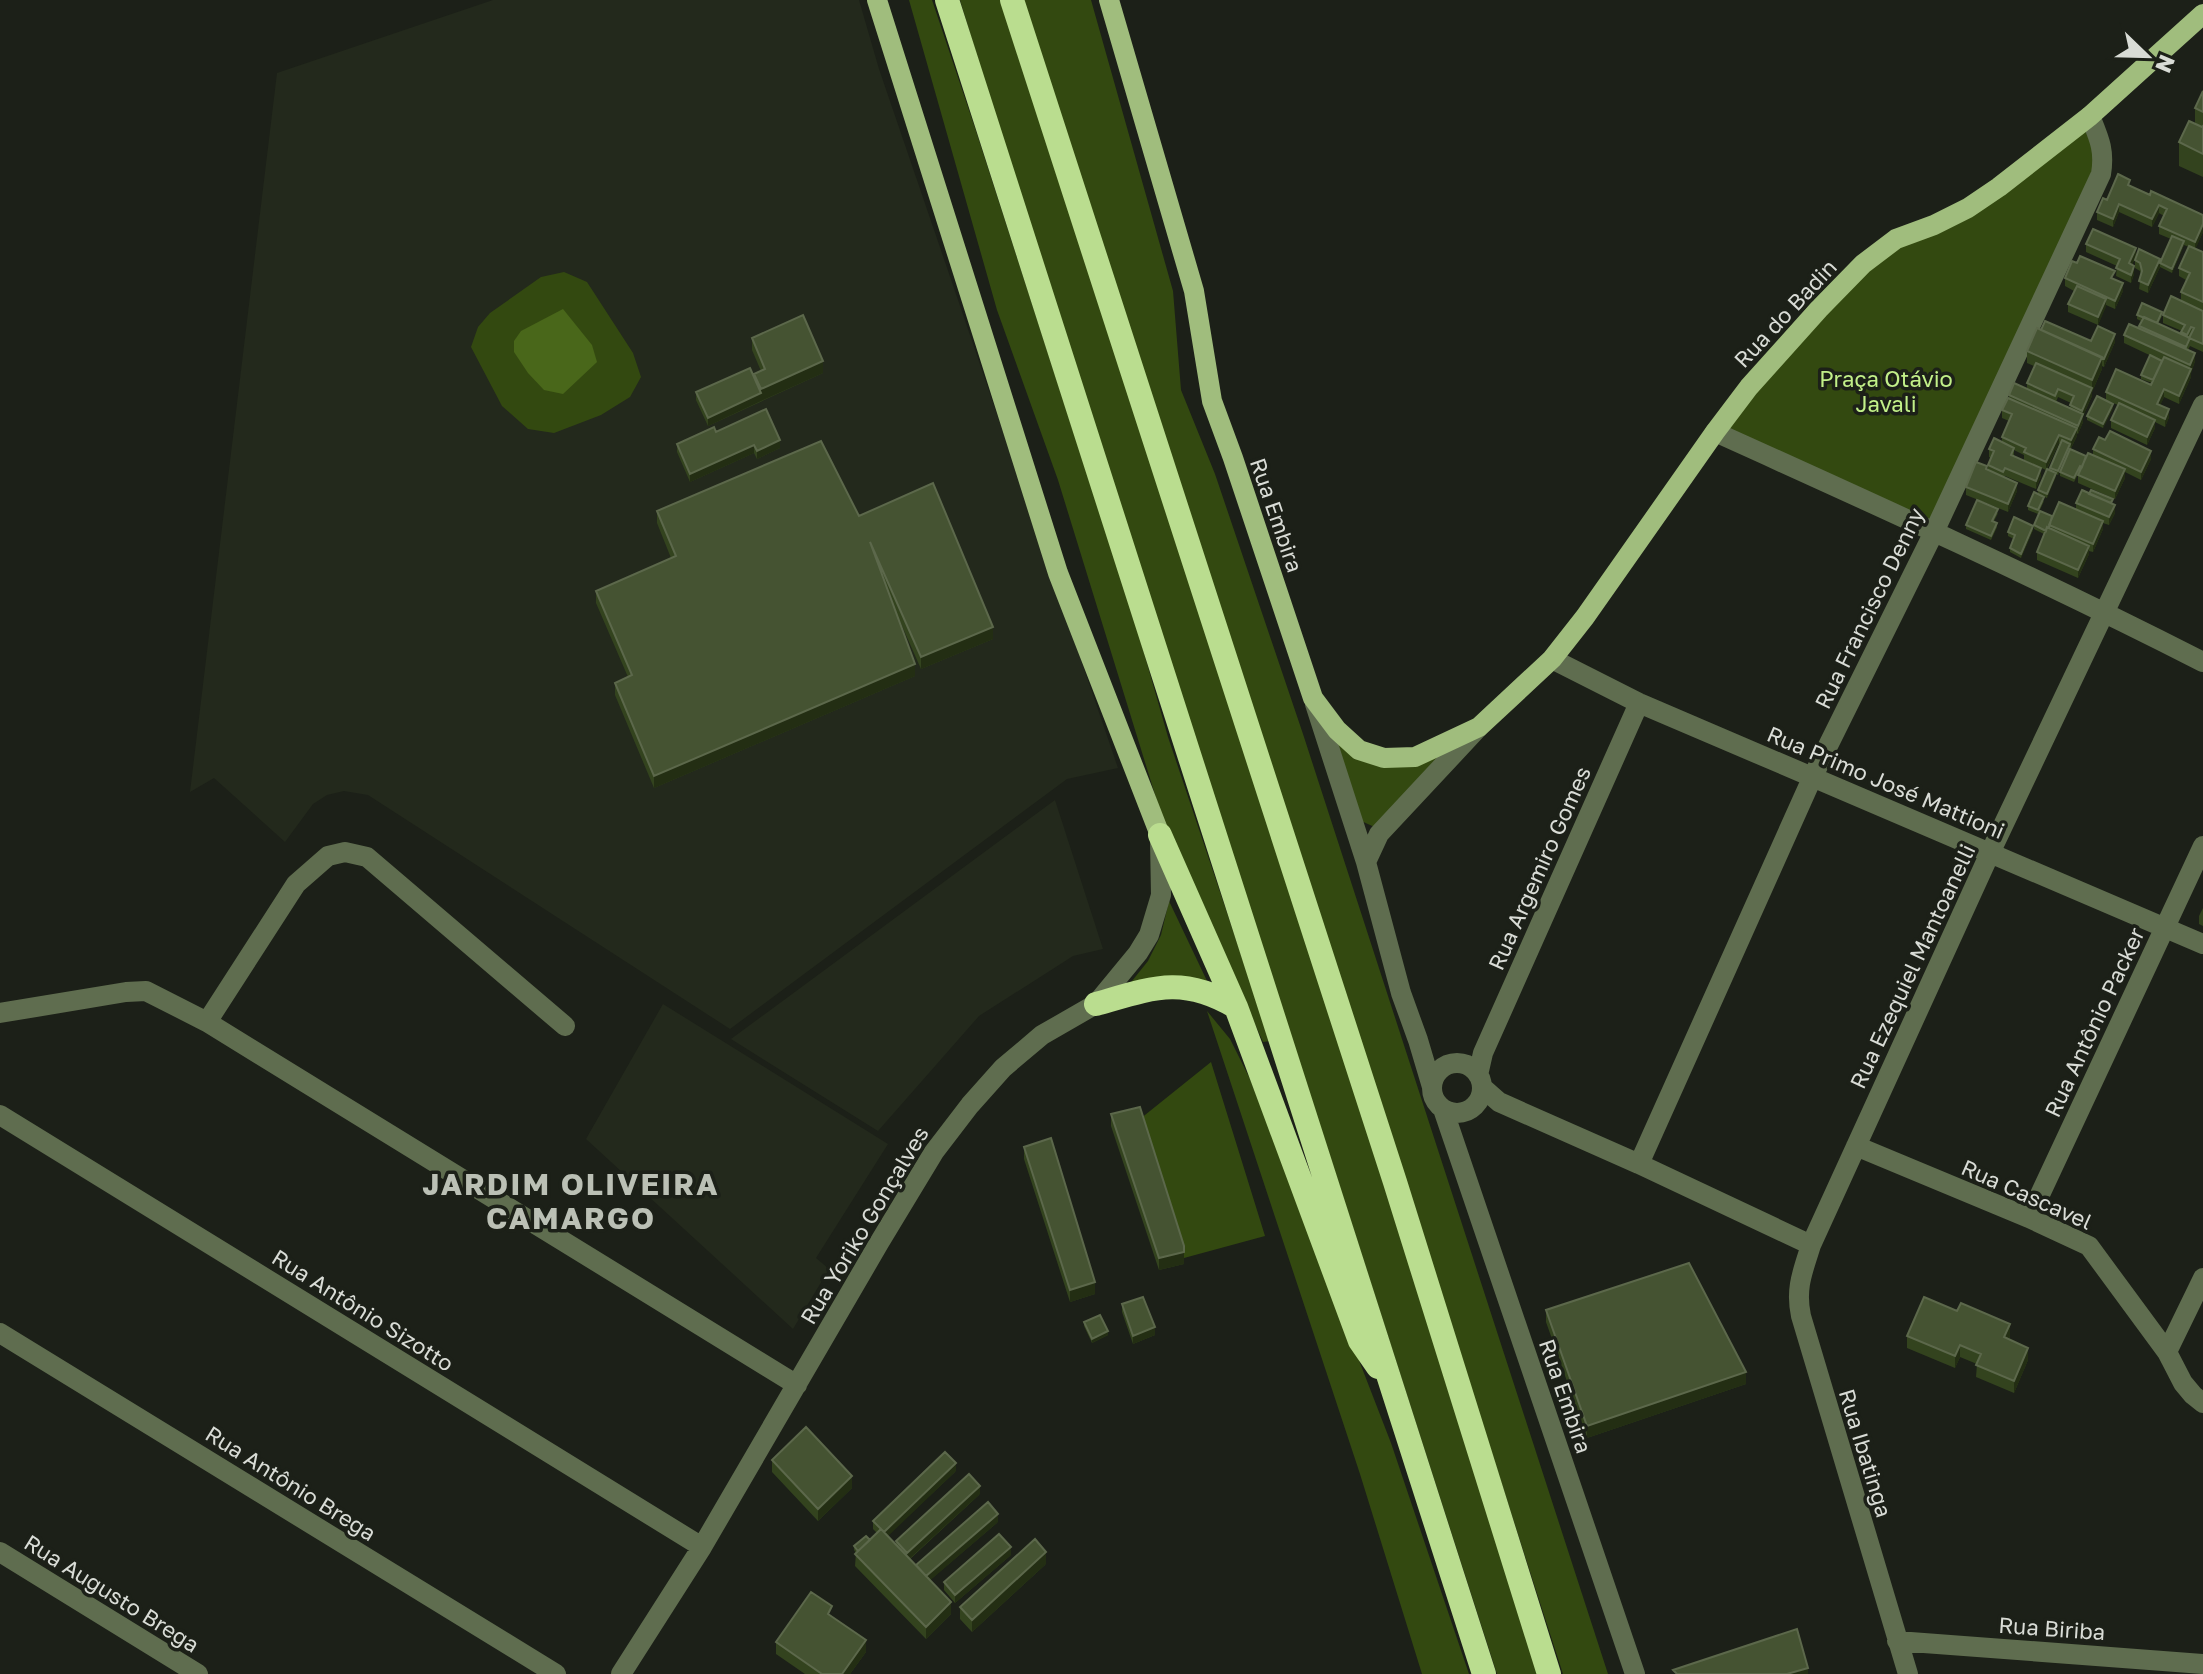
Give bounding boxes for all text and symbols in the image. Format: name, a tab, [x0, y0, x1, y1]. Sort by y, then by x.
north arrow	[2107, 16, 2187, 96]
text: N	[2150, 51, 2182, 77]
street label: Rua do Badin	[1728, 253, 1842, 373]
park label: Praça Otávio Javali	[1819, 365, 1953, 417]
street label: Rua Embira	[1245, 454, 1309, 576]
street label: Rua Francisco Denny	[1809, 503, 1929, 713]
street label: Rua Primo José Mattioni	[1763, 720, 2009, 844]
street label: Rua Argemiro Gomes	[1482, 762, 1596, 974]
street label: Rua Ezequiel Mantoanelli	[1843, 840, 1981, 1092]
street label: Rua Antônio Packer	[2038, 923, 2150, 1121]
street label: Rua Yoriko Gonçalves	[794, 1121, 934, 1329]
street label: Rua Cascavel	[1957, 1153, 2097, 1235]
district label: JARDIM OLIVEIRA CAMARGO	[422, 1166, 720, 1236]
street label: Rua Antônio Sizotto	[267, 1243, 459, 1377]
street label: Rua Embira	[1534, 1335, 1598, 1457]
street label: Rua Ibatinga	[1834, 1386, 1898, 1520]
street label: Rua Antônio Brega	[201, 1420, 381, 1546]
street label: Rua Augusto Brega	[20, 1528, 204, 1658]
street label: Rua Biriba	[1998, 1611, 2106, 1645]

